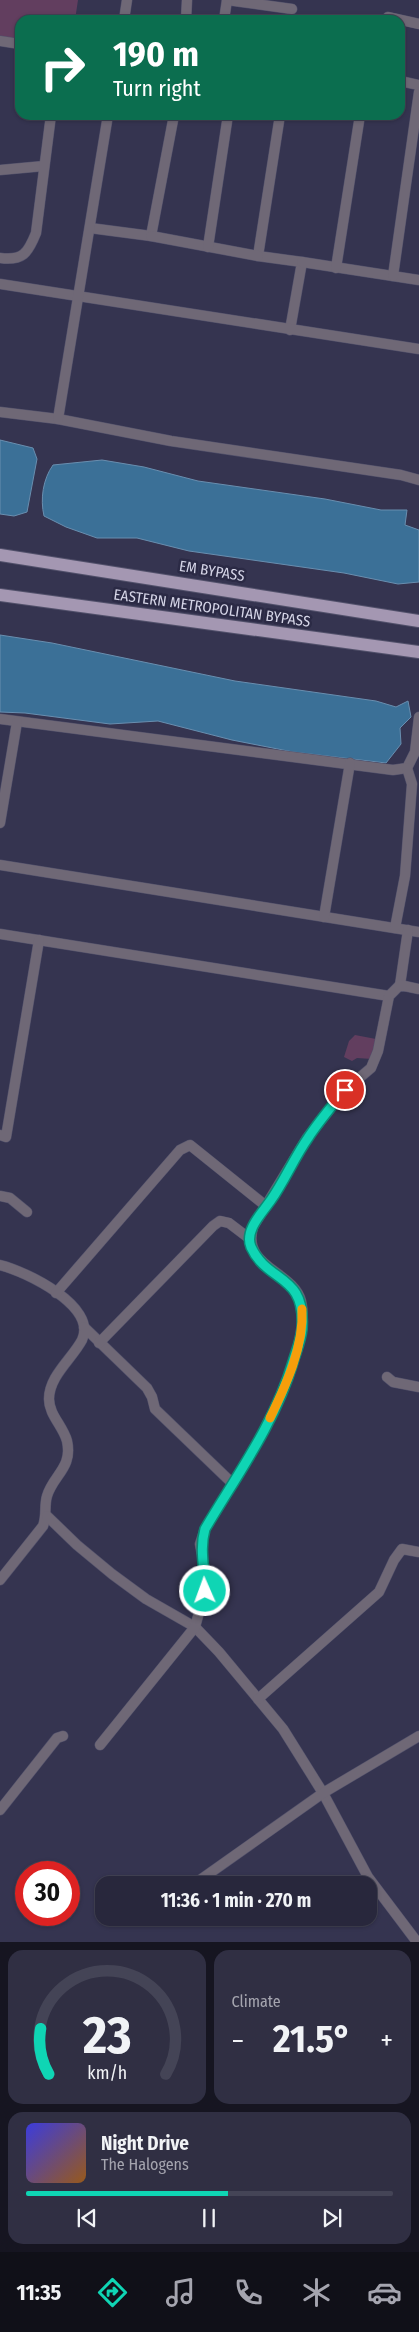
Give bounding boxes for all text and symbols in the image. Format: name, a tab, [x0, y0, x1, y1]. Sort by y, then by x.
text: 190 m	[113, 33, 199, 75]
icon: right	[30, 35, 95, 100]
text: Turn right	[113, 75, 201, 102]
street label: EM BYPASS	[178, 557, 246, 585]
street label: EASTERN METROPOLITAN BYPASS	[113, 585, 311, 631]
pin	[324, 1069, 366, 1111]
icon: arrive	[331, 1076, 359, 1104]
position arrow	[178, 1564, 230, 1616]
speed limit sign: 30	[15, 1861, 80, 1926]
text: 11:36 · 1 min · 270 m	[161, 1889, 311, 1912]
text: Climate	[232, 1992, 281, 2011]
text: 23	[81, 2004, 131, 2067]
text: 21.5°	[273, 2016, 351, 2062]
text: −	[232, 2024, 244, 2057]
text: +	[380, 2024, 393, 2057]
text: km/h	[87, 2062, 127, 2084]
text: Night Drive	[101, 2132, 189, 2155]
text: The Halogens	[101, 2155, 189, 2174]
icon: previous	[73, 2204, 101, 2232]
icon: pause	[195, 2204, 223, 2232]
icon: next	[318, 2204, 346, 2232]
icon: directions	[95, 2275, 130, 2310]
icon: music	[163, 2275, 198, 2310]
icon: phone	[231, 2275, 266, 2310]
icon: climate	[299, 2275, 334, 2310]
icon: car	[367, 2275, 402, 2310]
text: 11:35	[17, 2279, 61, 2306]

